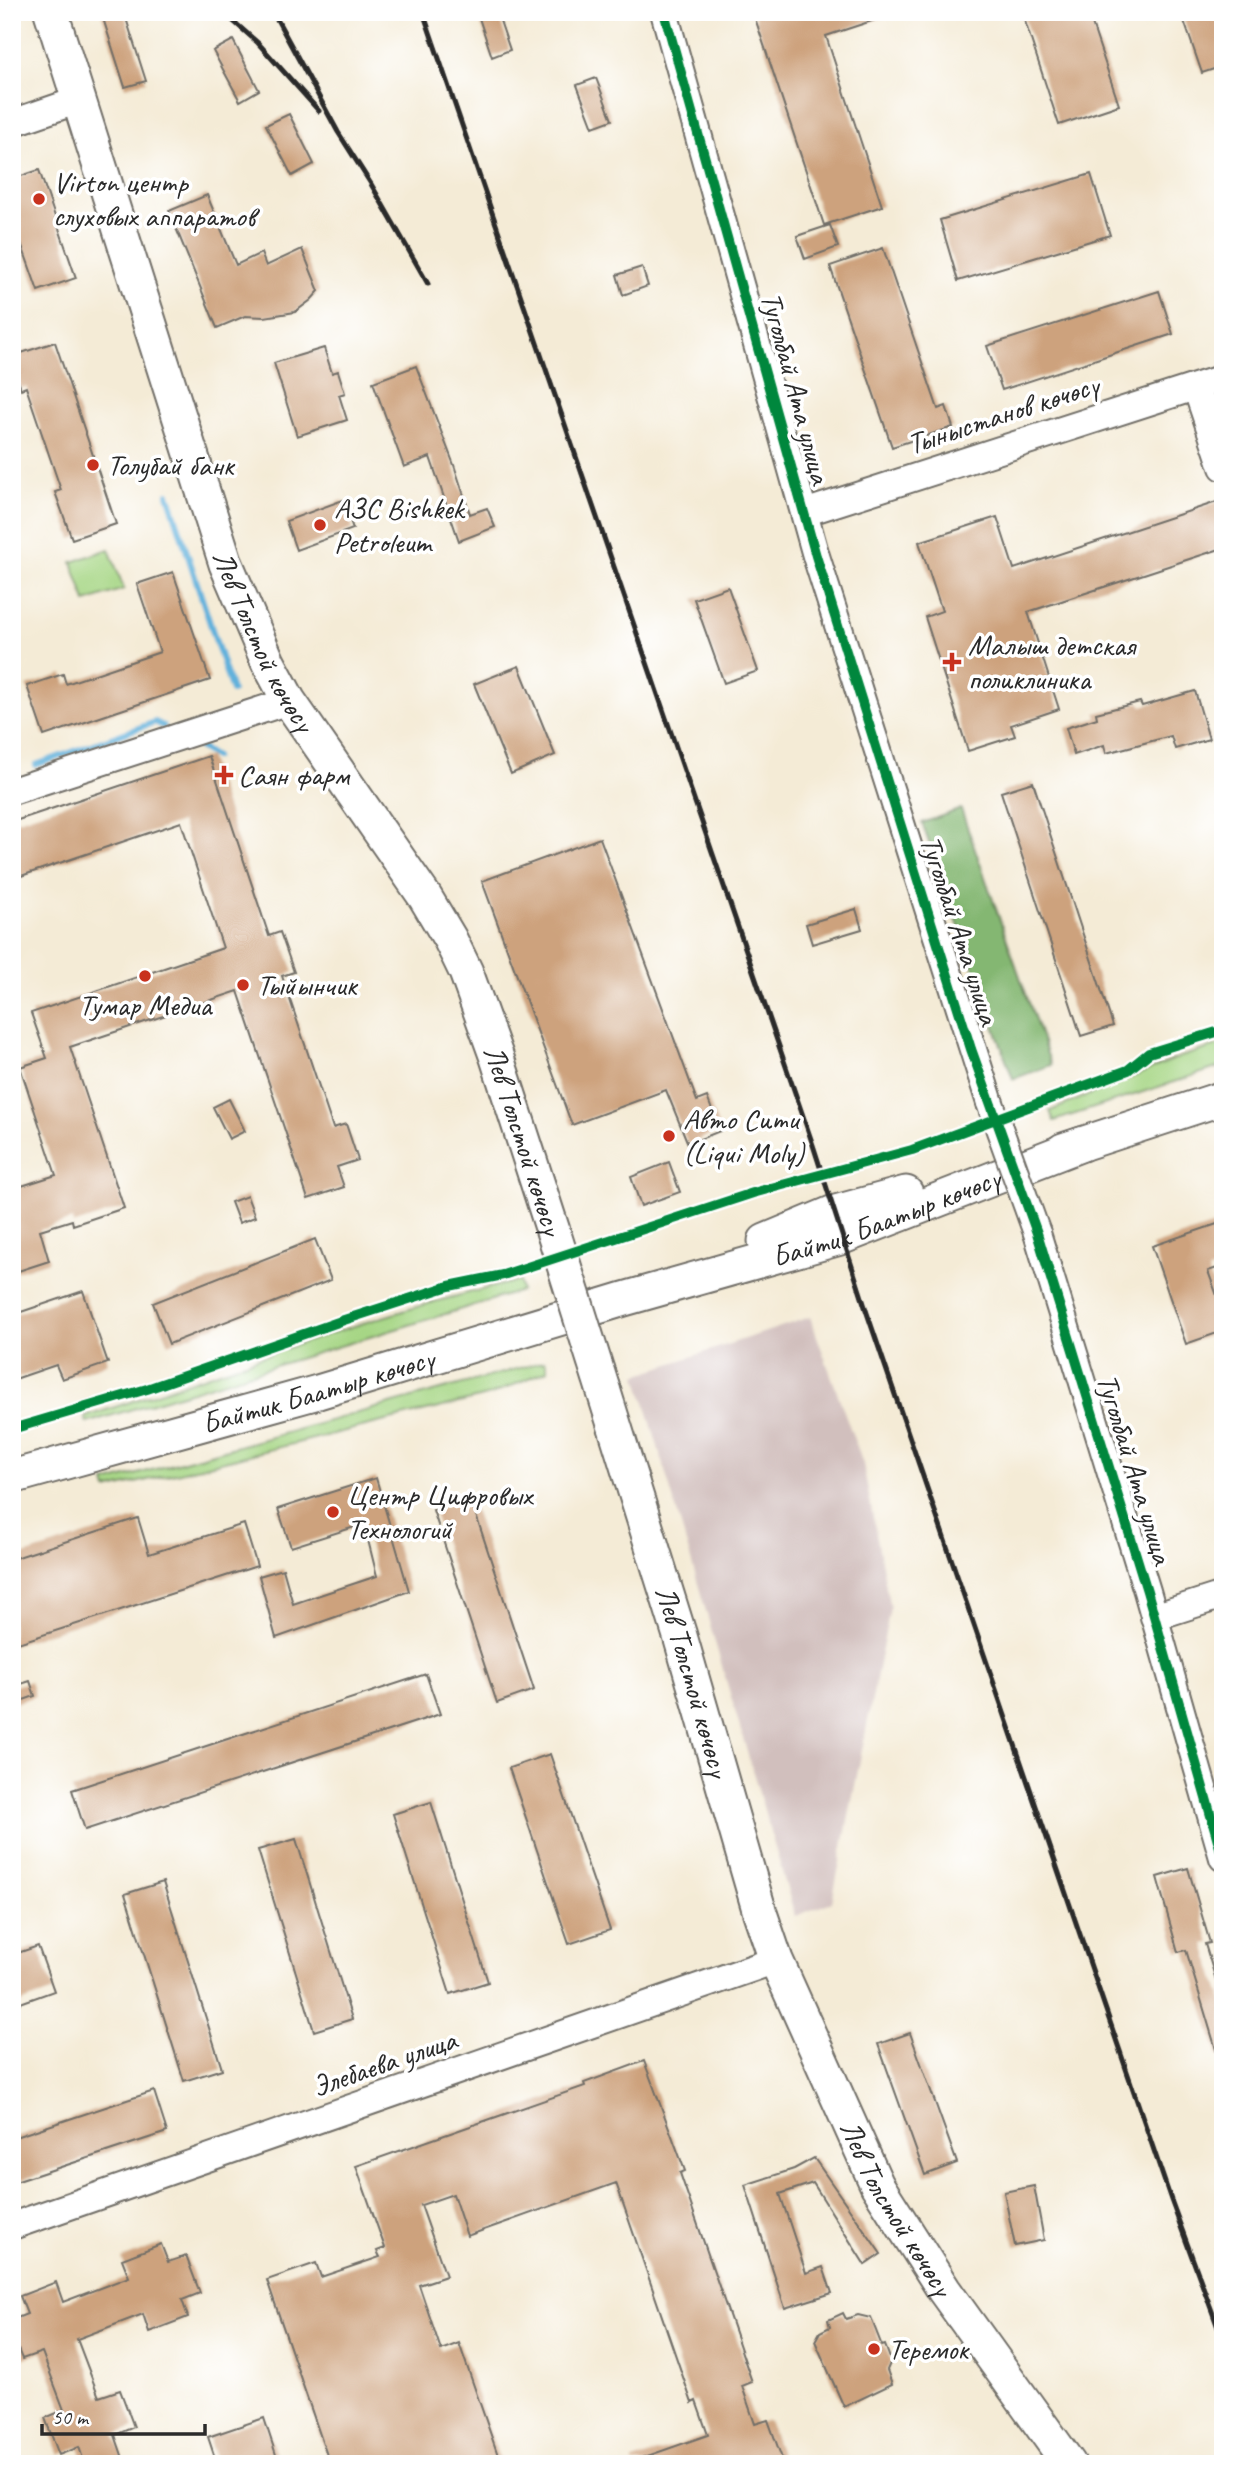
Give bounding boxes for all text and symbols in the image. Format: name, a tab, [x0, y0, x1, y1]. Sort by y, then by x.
place label: Virton центр слуховых аппаратов	[53, 163, 261, 235]
marker: Virton центр слуховых аппаратов	[31, 191, 47, 207]
street label: Туголбай Ата улица	[752, 288, 840, 490]
street label: Тыныстанов көчөсү	[902, 364, 1106, 463]
place label: Толубай банк	[107, 446, 236, 484]
marker: Толубай банк	[85, 457, 101, 473]
place label: АЗС Bishkek Petroleum	[334, 489, 466, 561]
marker: АЗС Bishkek Petroleum	[312, 517, 328, 533]
street label: Лев Толстой көчөсү	[204, 546, 325, 742]
place label: Малыш детская поликлиника	[968, 626, 1138, 698]
marker: Малыш детская поликлиника	[942, 652, 962, 672]
place label: Саян фарм	[238, 756, 351, 794]
marker: Саян фарм	[216, 767, 232, 783]
street label: Туголбай Ата улица	[912, 831, 1009, 1031]
place label: Тыйынчик	[257, 966, 359, 1004]
marker: Тумар Медиа	[137, 968, 153, 984]
marker: Тыйынчик	[235, 977, 251, 993]
place label: Тумар Медиа	[79, 986, 213, 1024]
street label: Лев Толстой көчөсү	[475, 1040, 573, 1243]
place label: Авто Сити (Liqui Moly)	[683, 1100, 806, 1172]
marker: Авто Сити (Liqui Moly)	[661, 1128, 677, 1144]
street label: Байтик Баатыр көчөсү	[767, 1158, 1008, 1275]
street label: Байтик Баатыр көчөсү	[198, 1338, 442, 1442]
street label: Туголбай Ата улица	[1088, 1369, 1182, 1570]
place label: Центр Цифровых Технологий	[347, 1476, 535, 1548]
marker: Центр Цифровых Технологий	[325, 1504, 341, 1520]
street label: Лев Толстой көчөсү	[647, 1581, 740, 1784]
street label: Элебаева улица	[307, 2020, 463, 2105]
street label: Лев Толстой көчөсү	[831, 2114, 964, 2306]
place label: Теремок	[888, 2330, 970, 2368]
marker: Теремок	[866, 2341, 882, 2357]
scale bar	[42, 2392, 205, 2436]
text: 50 m	[52, 2404, 90, 2430]

